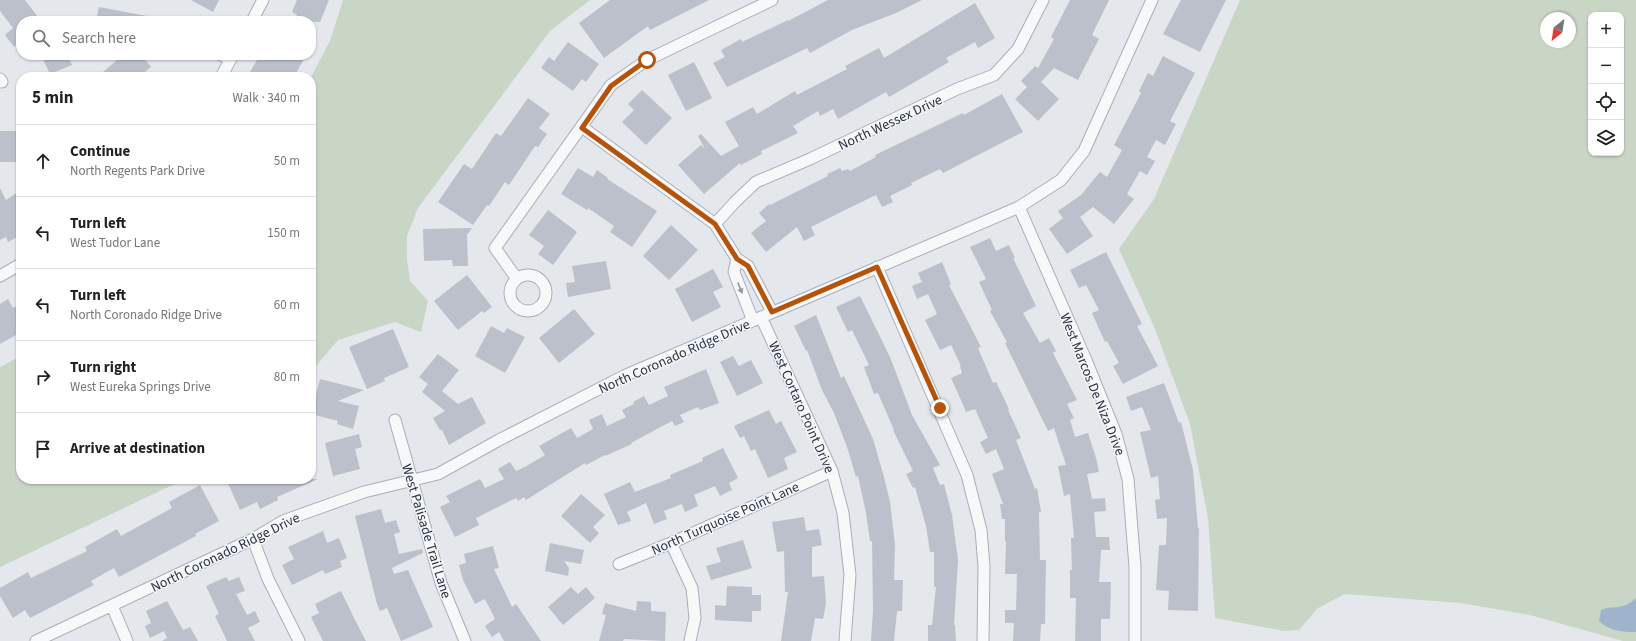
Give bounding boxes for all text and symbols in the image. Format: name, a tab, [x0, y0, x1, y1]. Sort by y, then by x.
north arrow	[1540, 12, 1576, 48]
map controls	[1588, 12, 1624, 156]
button: +	[1588, 12, 1624, 48]
search box	[16, 16, 316, 60]
icon: search	[30, 27, 52, 49]
text: Search here	[62, 28, 136, 49]
button: −	[1588, 48, 1624, 84]
route start	[638, 51, 656, 69]
button: locate	[1588, 84, 1624, 120]
text: 5 min	[32, 86, 73, 110]
text: Walk · 340 m	[232, 89, 300, 107]
street label: North Wessex Drive	[835, 90, 946, 156]
button: layers	[1588, 120, 1624, 156]
text: Continue	[70, 141, 130, 162]
icon: ahead	[32, 150, 54, 172]
text: 50 m	[274, 152, 300, 170]
text: North Regents Park Drive	[70, 162, 205, 180]
text: Turn left	[70, 213, 126, 234]
icon: left	[32, 222, 54, 244]
text: 150 m	[267, 224, 300, 242]
text: West Tudor Lane	[70, 234, 160, 252]
one-way arrow	[738, 282, 744, 294]
text: Turn left	[70, 285, 126, 306]
icon: left	[32, 294, 54, 316]
text: 60 m	[274, 296, 300, 314]
text: North Coronado Ridge Drive	[70, 306, 222, 324]
street label: West Marcos De Niza Drive	[1054, 310, 1130, 459]
street label: North Coronado Ridge Drive	[596, 314, 753, 399]
street label: West Cortaro Point Drive	[763, 338, 839, 477]
text: Turn right	[70, 357, 136, 378]
icon: right	[32, 366, 54, 388]
text: 80 m	[274, 368, 300, 386]
text: West Eureka Springs Drive	[70, 378, 211, 396]
route end	[931, 399, 949, 417]
icon: arrive	[32, 438, 54, 460]
text: Arrive at destination	[70, 438, 205, 459]
street label: West Palisade Trail Lane	[396, 462, 456, 601]
street label: North Turquoise Point Lane	[648, 477, 803, 561]
street label: North Coronado Ridge Drive	[148, 508, 303, 598]

